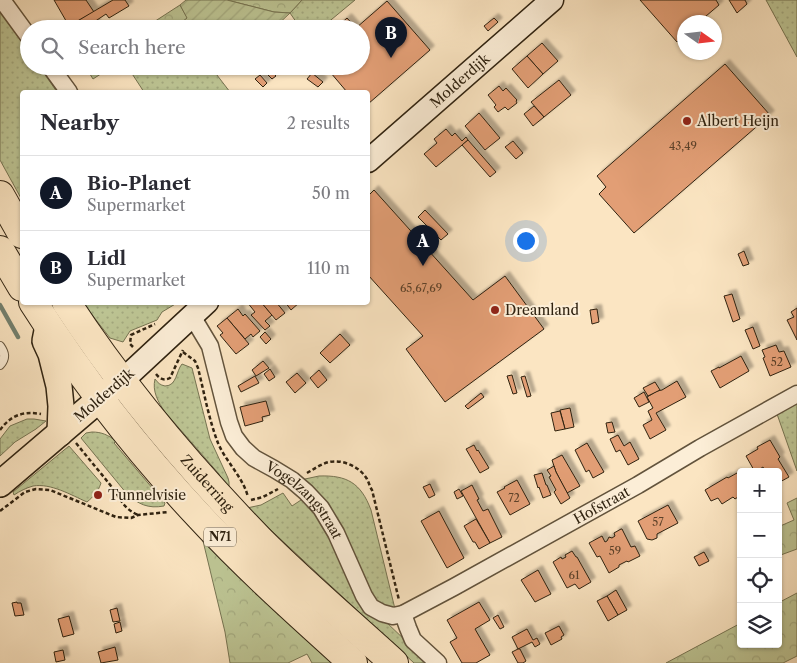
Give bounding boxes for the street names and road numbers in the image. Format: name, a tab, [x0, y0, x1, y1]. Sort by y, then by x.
street label: Molderdijk	[426, 49, 494, 112]
street label: Molderdijk	[70, 364, 138, 426]
street label: Zuiderring	[177, 451, 238, 516]
street label: Vogelzangstraat	[262, 457, 347, 542]
street label: Hofstraat	[570, 482, 633, 528]
road number: N71	[204, 528, 236, 546]

